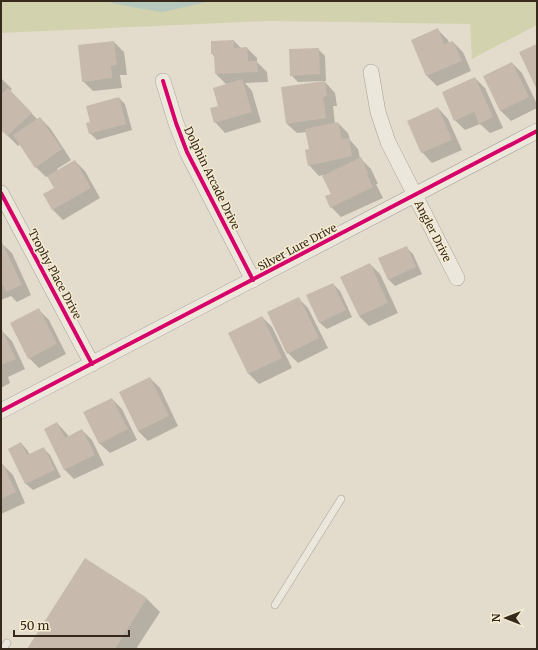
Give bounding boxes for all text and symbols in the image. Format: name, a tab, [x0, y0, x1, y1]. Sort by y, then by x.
street label: Dolphin Arcade Drive	[181, 124, 243, 232]
street label: Angler Drive	[411, 197, 455, 264]
street label: Silver Lure Drive	[255, 220, 339, 274]
street label: Trophy Place Drive	[25, 227, 85, 322]
north arrow	[486, 598, 526, 638]
scale bar	[14, 612, 129, 638]
text: N	[489, 613, 503, 622]
text: 50 m	[20, 618, 49, 633]

